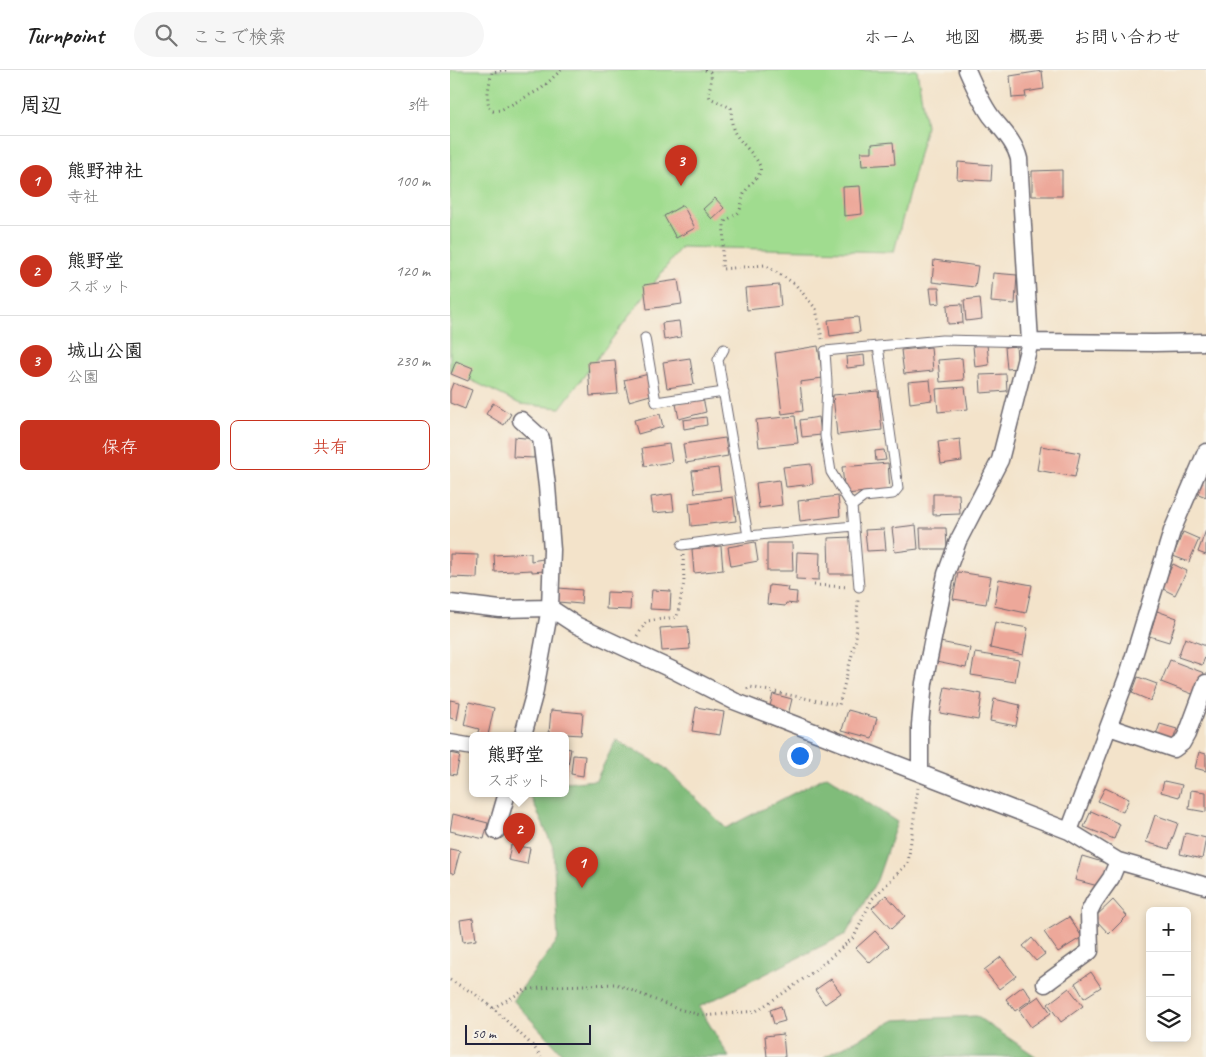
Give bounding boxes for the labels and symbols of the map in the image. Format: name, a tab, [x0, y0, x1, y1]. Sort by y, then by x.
pin: 3	[665, 145, 697, 186]
your location	[787, 743, 813, 769]
pin: 2	[503, 813, 535, 854]
pin: 1	[566, 847, 598, 888]
scale bar	[465, 1022, 591, 1045]

